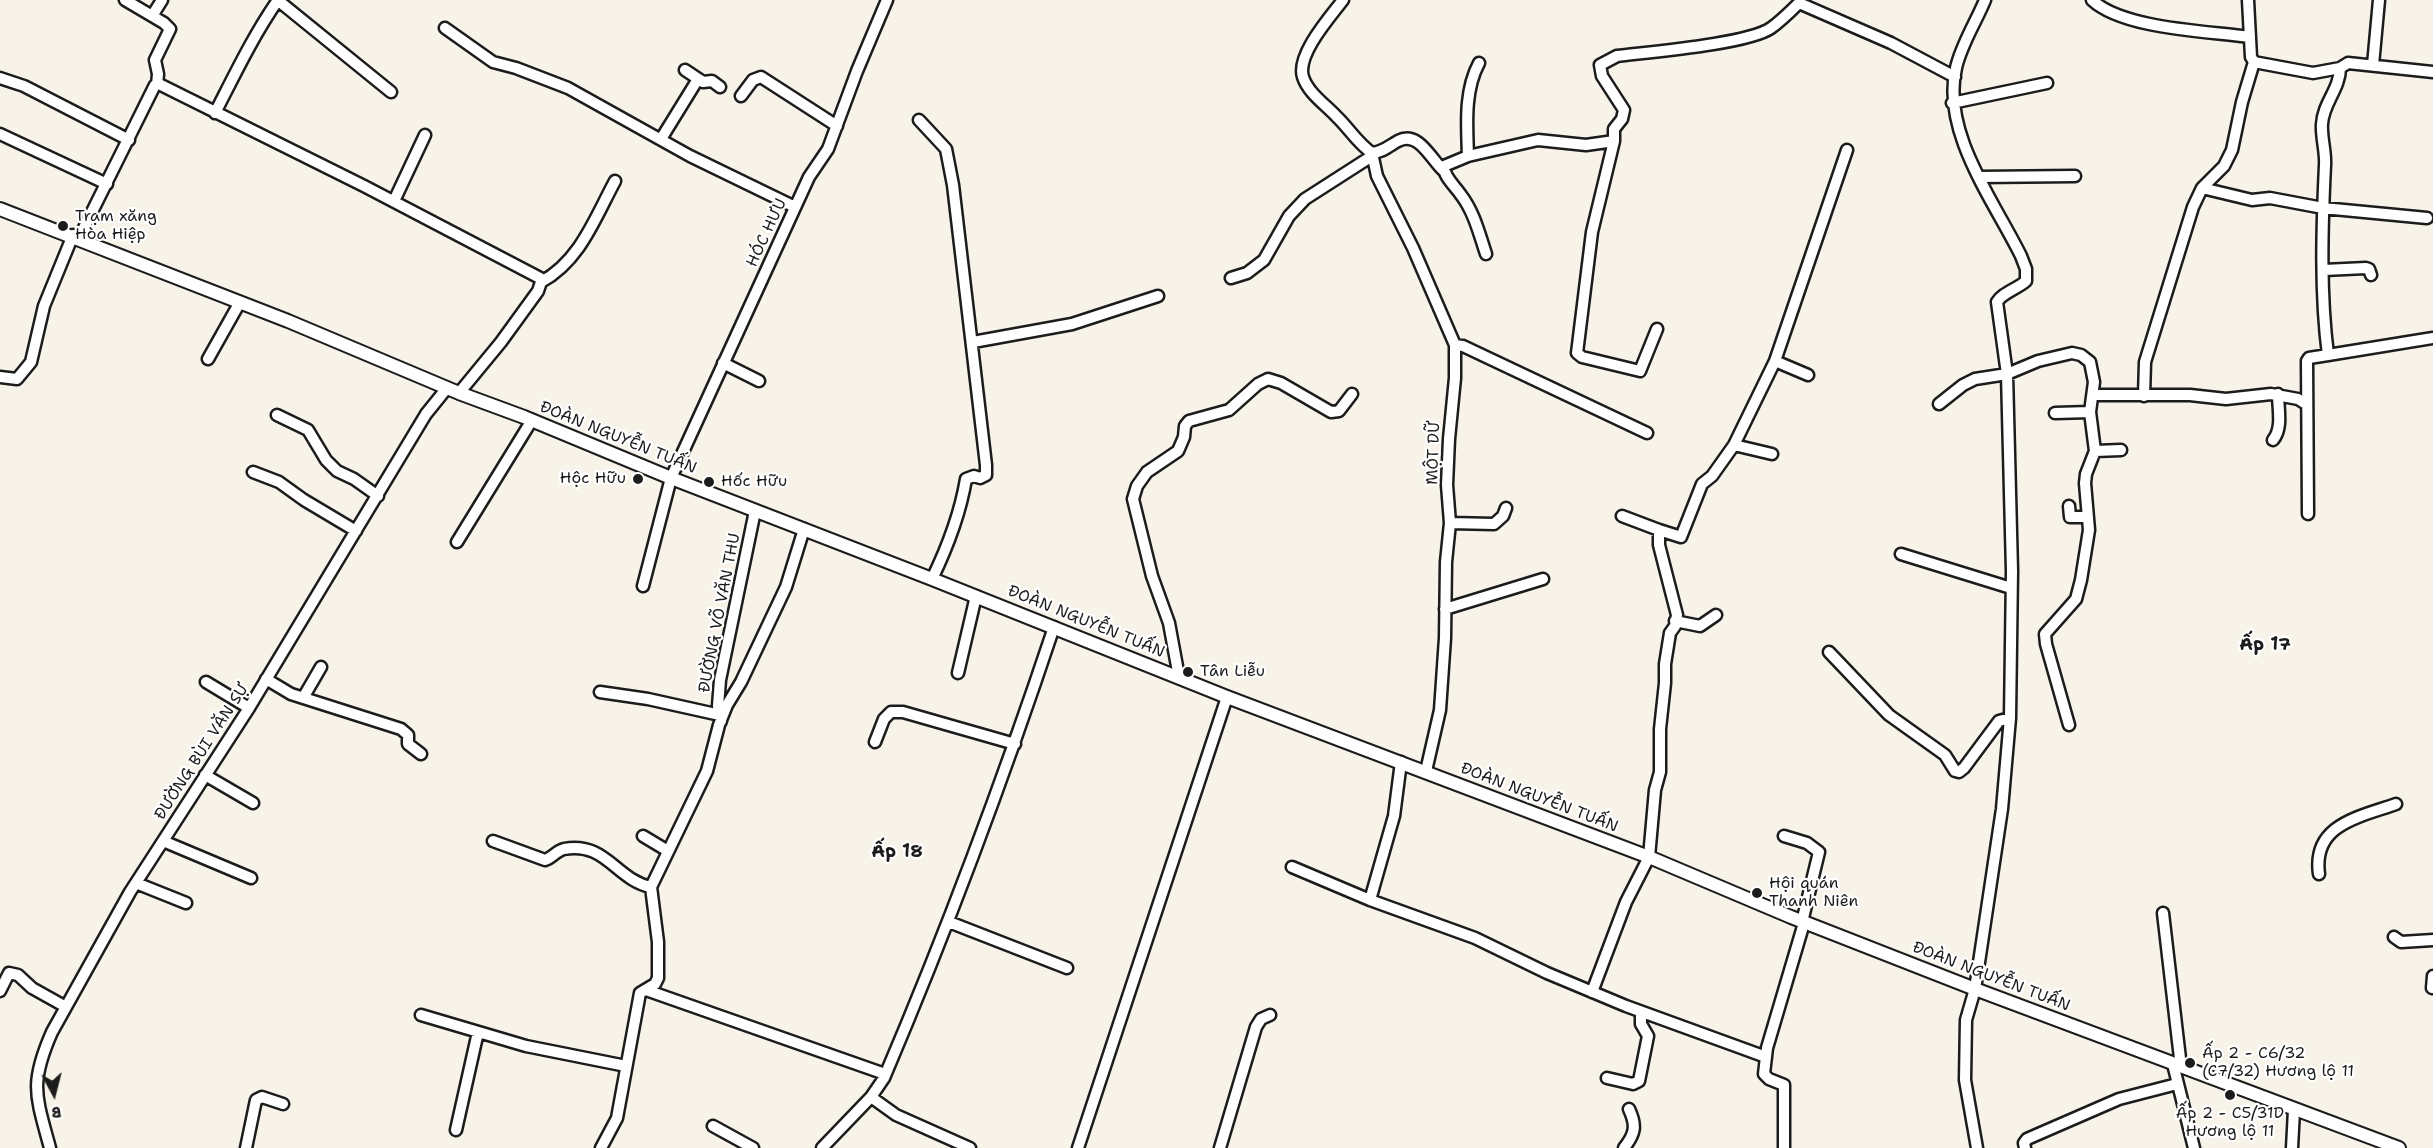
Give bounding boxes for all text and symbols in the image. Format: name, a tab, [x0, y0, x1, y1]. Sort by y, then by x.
street label: HÓC HƯU	[743, 196, 791, 270]
place label: Trạm xăng Hòa Hiệp	[75, 207, 157, 245]
marker: Trạm xăng Hòa Hiệp	[56, 219, 70, 233]
street label: ĐOÀN NGUYỄN TUẤN	[537, 398, 699, 478]
street label: MỘT DỮ	[1423, 421, 1445, 485]
place label: Hộc Hữu	[560, 469, 626, 489]
marker: Hộc Hữu	[631, 472, 645, 486]
place label: Hốc Hữu	[721, 472, 787, 492]
marker: Hốc Hữu	[702, 475, 716, 489]
street label: ĐƯỜNG VÕ VĂN THU	[695, 532, 745, 694]
street label: ĐOÀN NGUYỄN TUẤN	[1005, 582, 1167, 662]
district label: Ấp 17	[2239, 634, 2291, 656]
place label: Tân Liễu	[1200, 662, 1265, 682]
marker: Tân Liễu	[1181, 665, 1195, 679]
street label: ĐƯỜNG BÙI VĂN SỰ	[151, 680, 253, 824]
street label: ĐOÀN NGUYỄN TUẤN	[1457, 759, 1621, 837]
district label: Ấp 18	[871, 841, 923, 863]
place label: Hội quán Thanh Niên	[1769, 874, 1858, 912]
marker: Hội quán Thanh Niên	[1750, 886, 1764, 900]
street label: ĐOÀN NGUYỄN TUẤN	[1909, 938, 2073, 1016]
place label: Ấp 2 - C6/32 (C7/32) Hương lộ 11	[2202, 1044, 2354, 1082]
marker: Ấp 2 - C6/32 (C7/32) Hương lộ 11	[2183, 1056, 2197, 1070]
north arrow	[24, 1064, 84, 1124]
marker: Ấp 2 - C5/31D Hương lộ 11	[2223, 1088, 2237, 1102]
text: B	[50, 1101, 62, 1123]
place label: Ấp 2 - C5/31D Hương lộ 11	[2176, 1104, 2284, 1142]

